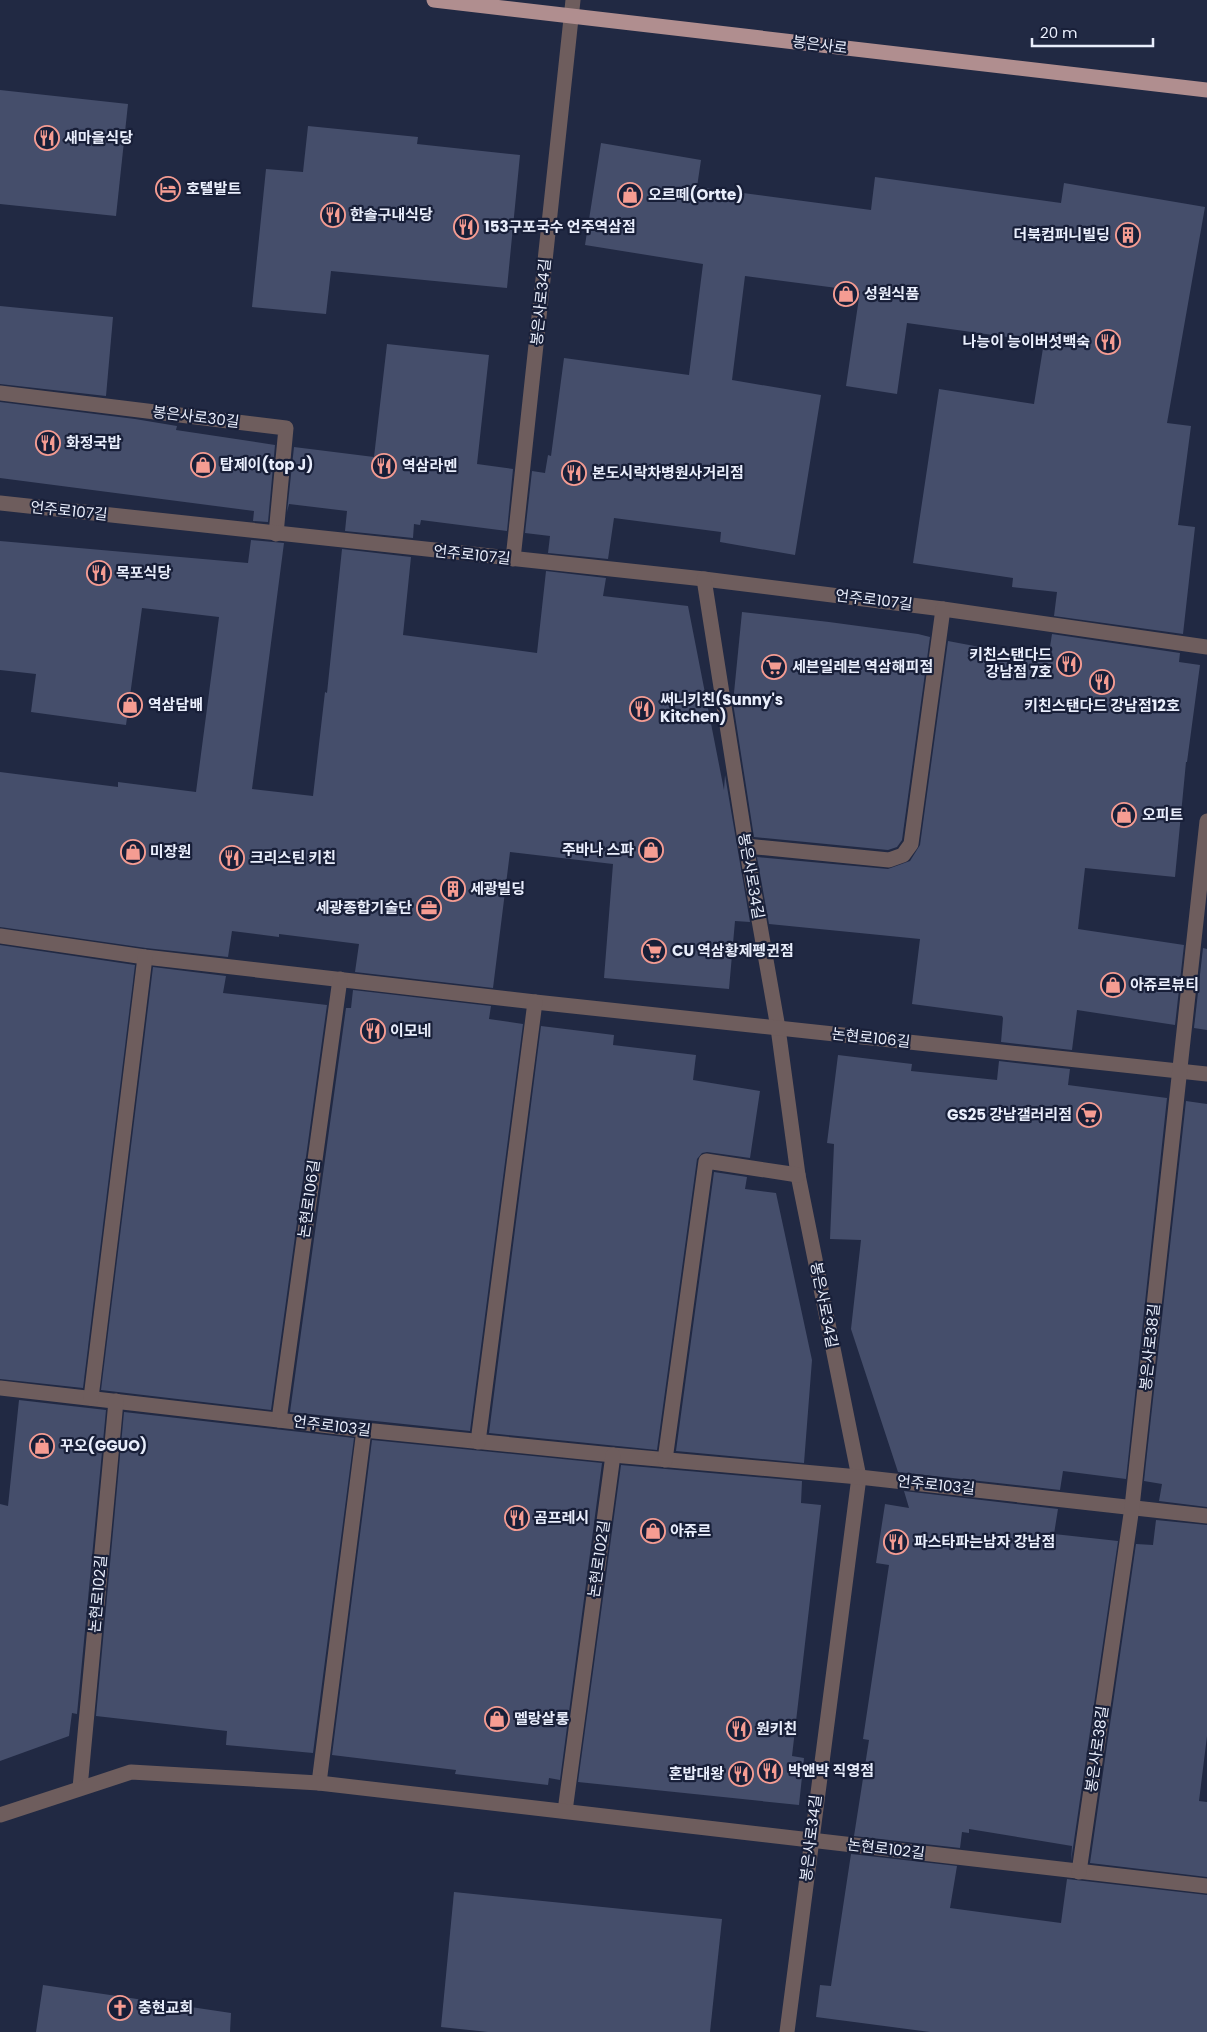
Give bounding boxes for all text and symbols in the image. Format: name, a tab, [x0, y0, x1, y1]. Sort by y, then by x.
scale bar	[1032, 15, 1153, 47]
text: 20 m	[1040, 22, 1078, 43]
street label: 봉은사로	[791, 31, 849, 58]
restaurant icon: 새마을식당	[34, 125, 60, 151]
place label: 새마을식당	[64, 127, 133, 148]
hotel icon: 호텔발트	[155, 176, 181, 202]
place label: 호텔발트	[186, 178, 241, 199]
shop icon: 오르떼(Ortte)	[617, 182, 643, 208]
place label: 오르떼(Ortte)	[648, 184, 743, 205]
restaurant icon: 한솔구내식당	[320, 202, 346, 228]
place label: 한솔구내식당	[350, 204, 433, 225]
restaurant icon: 153구포국수 언주역삼점	[453, 214, 479, 240]
place label: 153구포국수 언주역삼점	[484, 216, 636, 237]
building icon: 더북컴퍼니빌딩	[1115, 222, 1141, 248]
place label: 더북컴퍼니빌딩	[1013, 224, 1110, 245]
street label: 봉은사로34길	[525, 257, 556, 346]
shop icon: 성원식품	[833, 281, 859, 307]
place label: 성원식품	[864, 283, 919, 304]
restaurant icon: 나능이 능이버섯백숙	[1095, 329, 1121, 355]
place label: 나능이 능이버섯백숙	[963, 331, 1090, 352]
street label: 봉은사로30길	[151, 401, 241, 432]
restaurant icon: 화정국밥	[35, 430, 61, 456]
place label: 화정국밥	[66, 432, 121, 453]
shop icon: 탑제이(top J)	[190, 452, 216, 478]
restaurant icon: 역삼라멘	[371, 453, 397, 479]
place label: 탑제이(top J)	[220, 454, 313, 475]
place label: 역삼라멘	[402, 455, 457, 476]
restaurant icon: 본도시락차병원사거리점	[561, 460, 587, 486]
place label: 본도시락차병원사거리점	[592, 462, 744, 483]
street label: 언주로107길	[29, 496, 109, 525]
street label: 언주로107길	[432, 540, 512, 569]
restaurant icon: 목포식당	[86, 560, 112, 586]
place label: 목포식당	[116, 562, 171, 583]
street label: 언주로107길	[834, 584, 914, 615]
place label: 키친스탠다드 강남점 7호	[969, 644, 1052, 682]
restaurant icon: 키친스탠다드 강남점 7호	[1056, 651, 1082, 677]
supermarket icon: 세븐일레븐 역삼해피점	[761, 654, 787, 680]
place label: 세븐일레븐 역삼해피점	[792, 656, 933, 677]
restaurant icon: 키친스탠다드 강남점12호	[1089, 669, 1115, 695]
place label: 써니키친(Sunny's Kitchen)	[660, 689, 783, 727]
shop icon: 역삼담배	[117, 692, 143, 718]
place label: 역삼담배	[148, 694, 203, 715]
place label: 키친스탠다드 강남점12호	[1024, 695, 1180, 716]
restaurant icon: 써니키친(Sunny's Kitchen)	[629, 696, 655, 722]
shop icon: 오피트	[1111, 802, 1137, 828]
place label: 오피트	[1142, 804, 1184, 825]
street label: 봉은사로34길	[734, 831, 769, 921]
shop icon: 주바나 스파	[638, 837, 664, 863]
shop icon: 미장원	[120, 839, 146, 865]
place label: 주바나 스파	[562, 839, 634, 860]
place label: 미장원	[150, 841, 191, 862]
restaurant icon: 크리스틴 키친	[219, 845, 245, 871]
place label: 크리스틴 키친	[250, 847, 336, 868]
building icon: 세광빌딩	[440, 876, 466, 902]
place label: 세광빌딩	[470, 878, 525, 899]
office icon: 세광종합기술단	[416, 895, 442, 921]
place label: 세광종합기술단	[315, 897, 412, 918]
supermarket icon: CU 역삼황제펭귄점	[641, 938, 667, 964]
place label: CU 역삼황제펭귄점	[672, 940, 794, 961]
shop icon: 아쥬르뷰티	[1100, 972, 1126, 998]
place label: 아쥬르뷰티	[1130, 974, 1199, 995]
restaurant icon: 이모네	[360, 1018, 386, 1044]
place label: 이모네	[390, 1020, 431, 1041]
street label: 논현로106길	[831, 1023, 911, 1052]
supermarket icon: GS25 강남갤러리점	[1076, 1102, 1102, 1128]
place label: GS25 강남갤러리점	[947, 1104, 1072, 1125]
street label: 논현로106길	[293, 1158, 324, 1239]
street label: 봉은사로34길	[806, 1260, 843, 1350]
street label: 봉은사로38길	[1134, 1302, 1165, 1391]
street label: 언주로103길	[292, 1410, 372, 1441]
shop icon: 꾸오(GGUO)	[29, 1433, 55, 1459]
place label: 꾸오(GGUO)	[60, 1435, 147, 1456]
street label: 언주로103길	[896, 1470, 976, 1499]
restaurant icon: 곰프레시	[504, 1505, 530, 1531]
place label: 곰프레시	[534, 1507, 589, 1528]
shop icon: 아쥬르	[640, 1518, 666, 1544]
street label: 논현로102길	[583, 1519, 614, 1599]
place label: 아쥬르	[670, 1520, 712, 1541]
restaurant icon: 파스타파는남자 강남점	[883, 1529, 909, 1555]
place label: 파스타파는남자 강남점	[914, 1531, 1055, 1552]
street label: 논현로102길	[84, 1554, 111, 1634]
street label: 봉은사로38길	[1080, 1704, 1113, 1794]
shop icon: 멜랑살롱	[484, 1706, 510, 1732]
place label: 멜랑살롱	[514, 1708, 569, 1729]
restaurant icon: 원키친	[726, 1716, 752, 1742]
place label: 원키친	[756, 1718, 797, 1739]
restaurant icon: 박앤박 직영점	[757, 1758, 783, 1784]
place label: 박앤박 직영점	[788, 1760, 874, 1781]
restaurant icon: 혼밥대왕	[728, 1761, 754, 1787]
place label: 혼밥대왕	[669, 1763, 724, 1784]
street label: 봉은사로34길	[795, 1793, 826, 1883]
street label: 논현로102길	[846, 1833, 926, 1864]
church icon: 충현교회	[107, 1995, 133, 2021]
place label: 충현교회	[138, 1997, 193, 2018]

